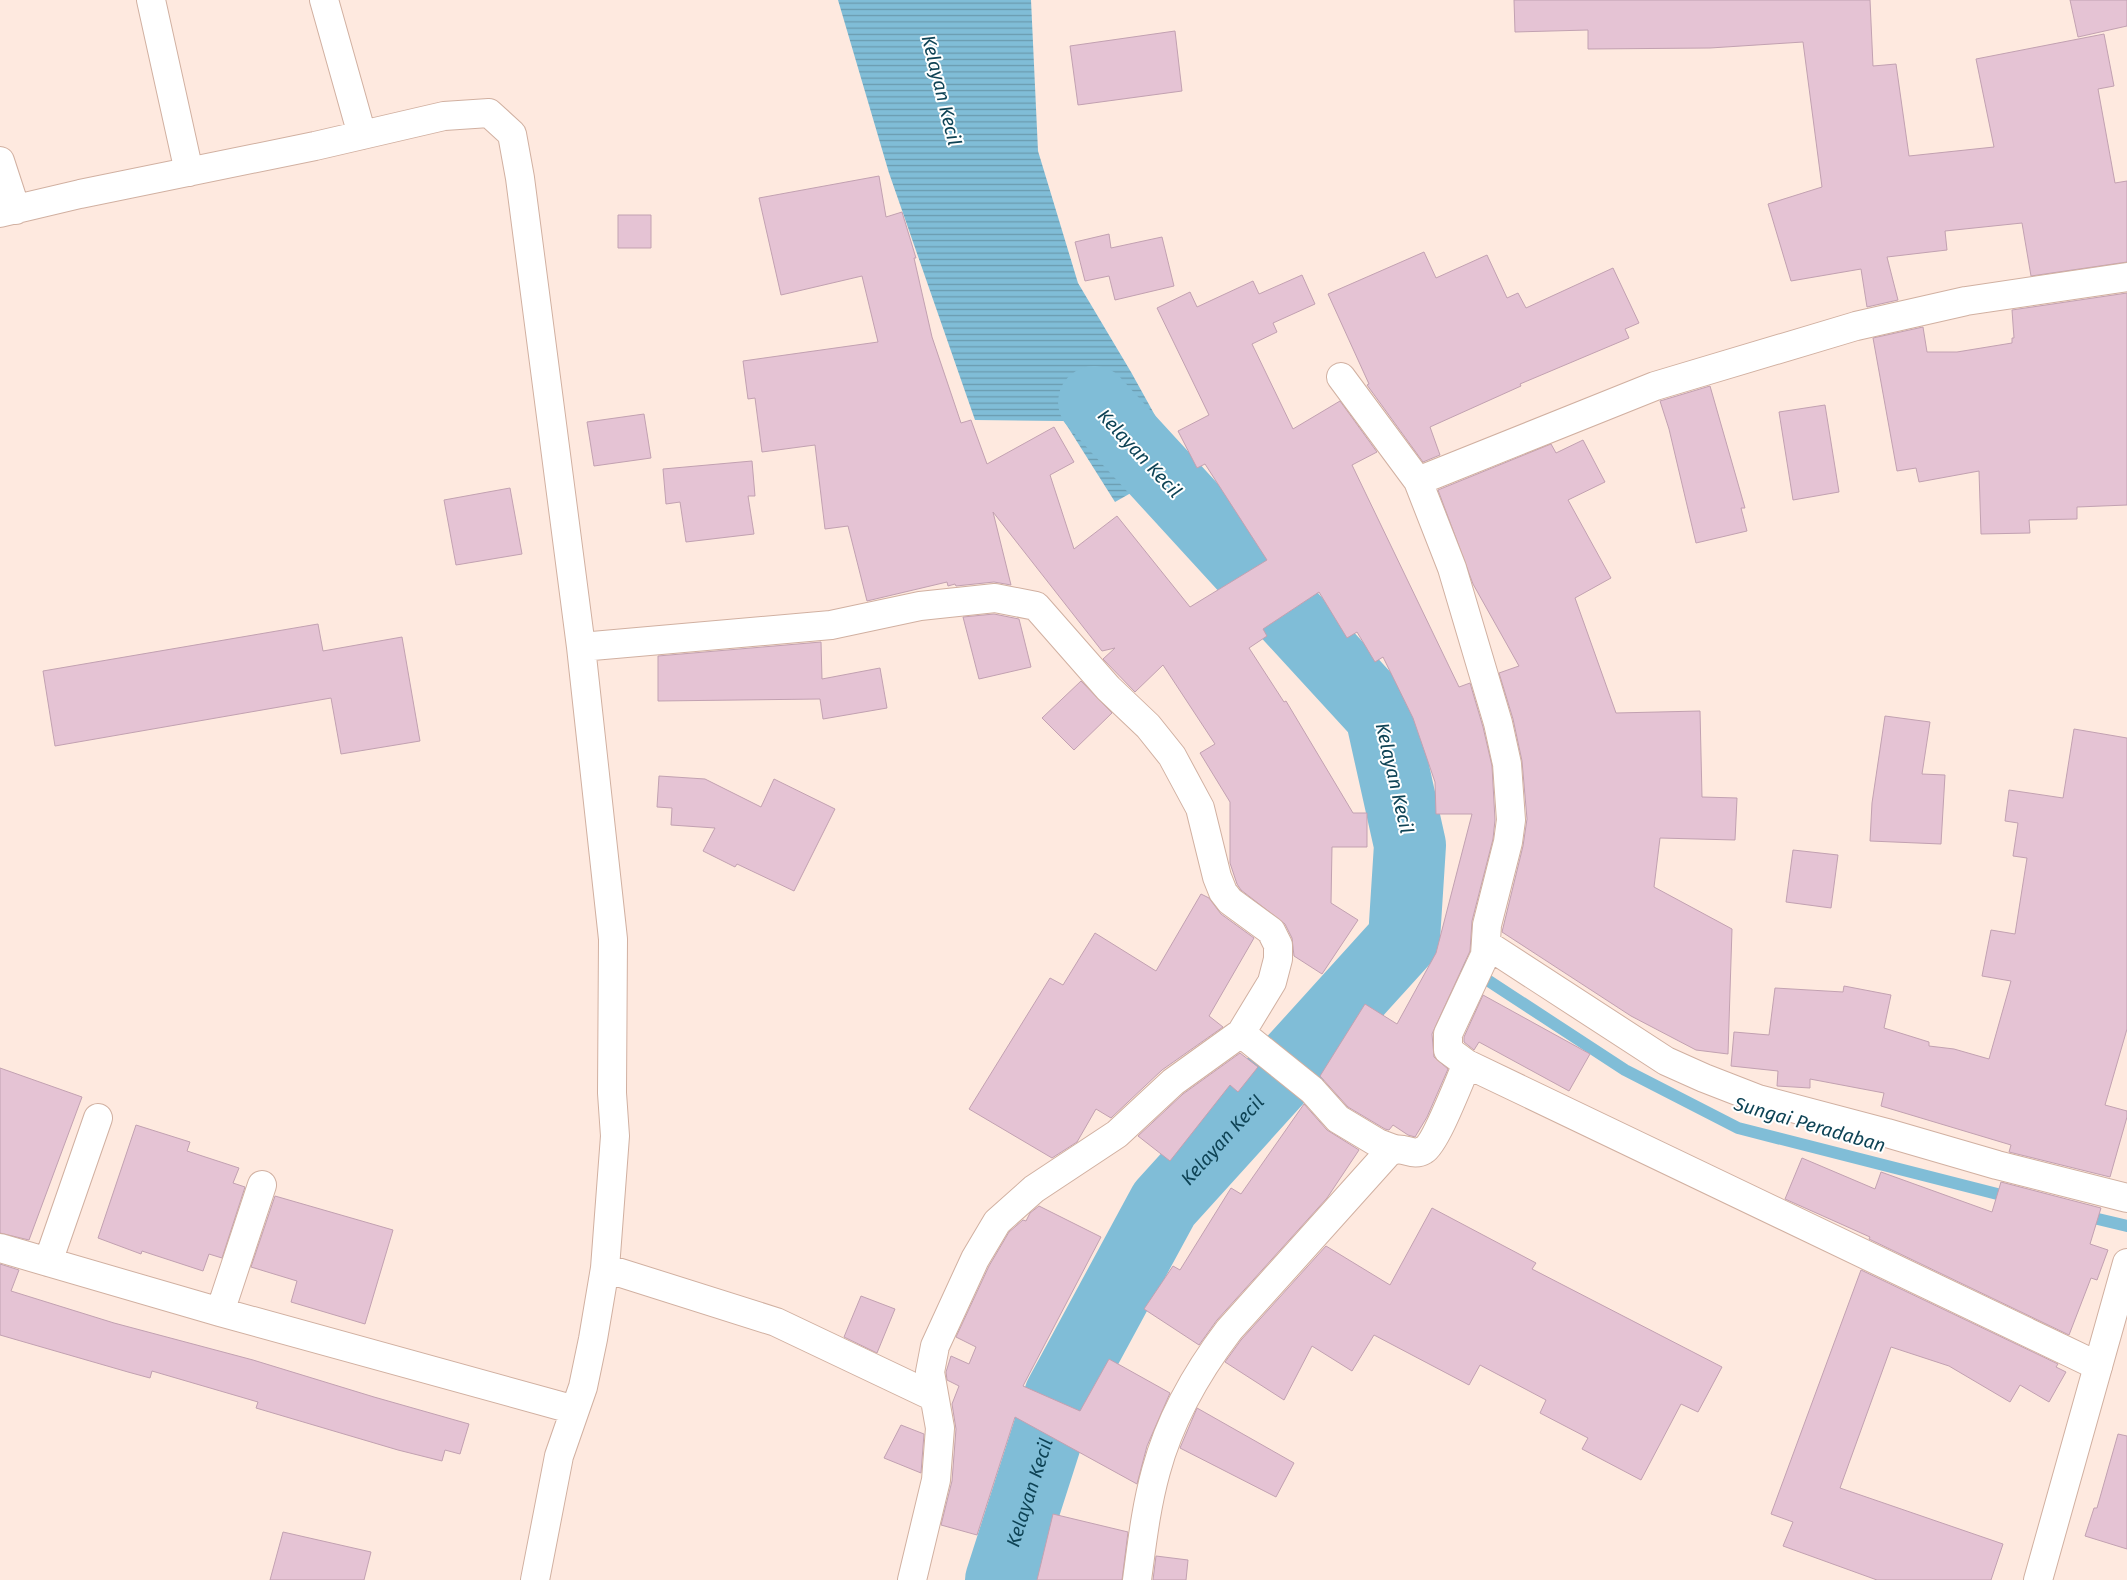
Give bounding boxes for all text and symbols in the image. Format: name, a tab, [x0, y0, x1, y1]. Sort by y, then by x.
water label: Kelayan Kecil	[917, 33, 966, 148]
water label: Kelayan Kecil	[1093, 404, 1187, 502]
water label: Kelayan Kecil	[1371, 721, 1418, 836]
water label: Kelayan Kecil	[1176, 1091, 1269, 1190]
water label: Sungai Peradaban	[1730, 1092, 1888, 1157]
water label: Kelayan Kecil	[1001, 1435, 1058, 1550]

